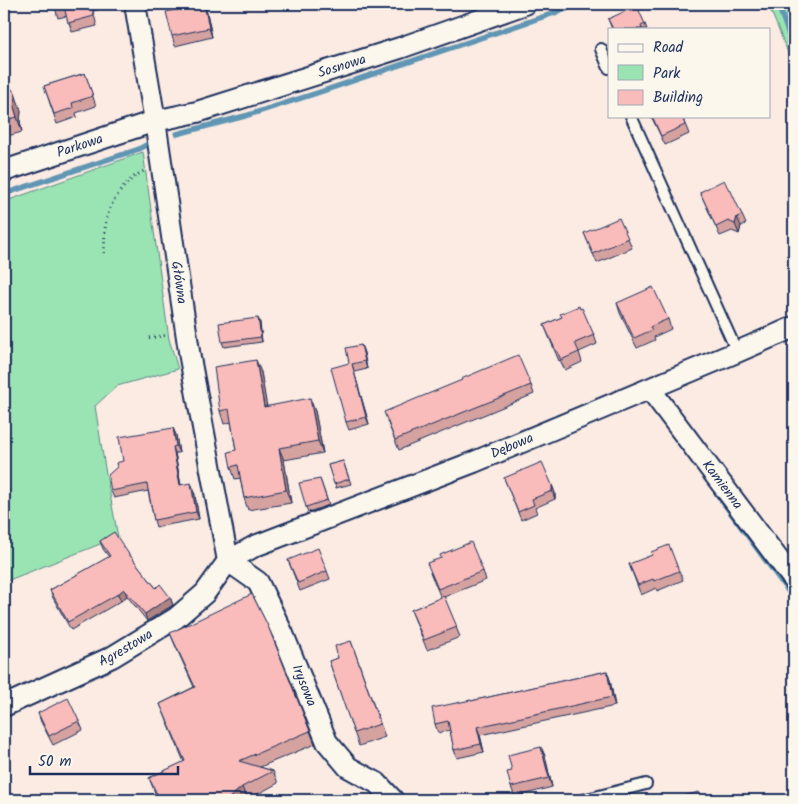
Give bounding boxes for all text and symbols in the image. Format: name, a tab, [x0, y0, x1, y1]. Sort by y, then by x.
legend	[608, 28, 770, 118]
text: Road	[653, 36, 684, 60]
street label: Sosnowa	[315, 48, 369, 84]
text: Park	[653, 62, 681, 86]
text: Building	[653, 86, 703, 110]
street label: Parkowa	[54, 128, 106, 164]
street label: Główna	[165, 259, 193, 306]
street label: Dębowa	[487, 427, 537, 465]
street label: Kamienna	[696, 455, 748, 514]
street label: Agrestowa	[95, 623, 157, 673]
street label: Irysowa	[286, 661, 322, 710]
scale bar	[30, 744, 178, 776]
text: 50 m	[38, 750, 72, 774]

